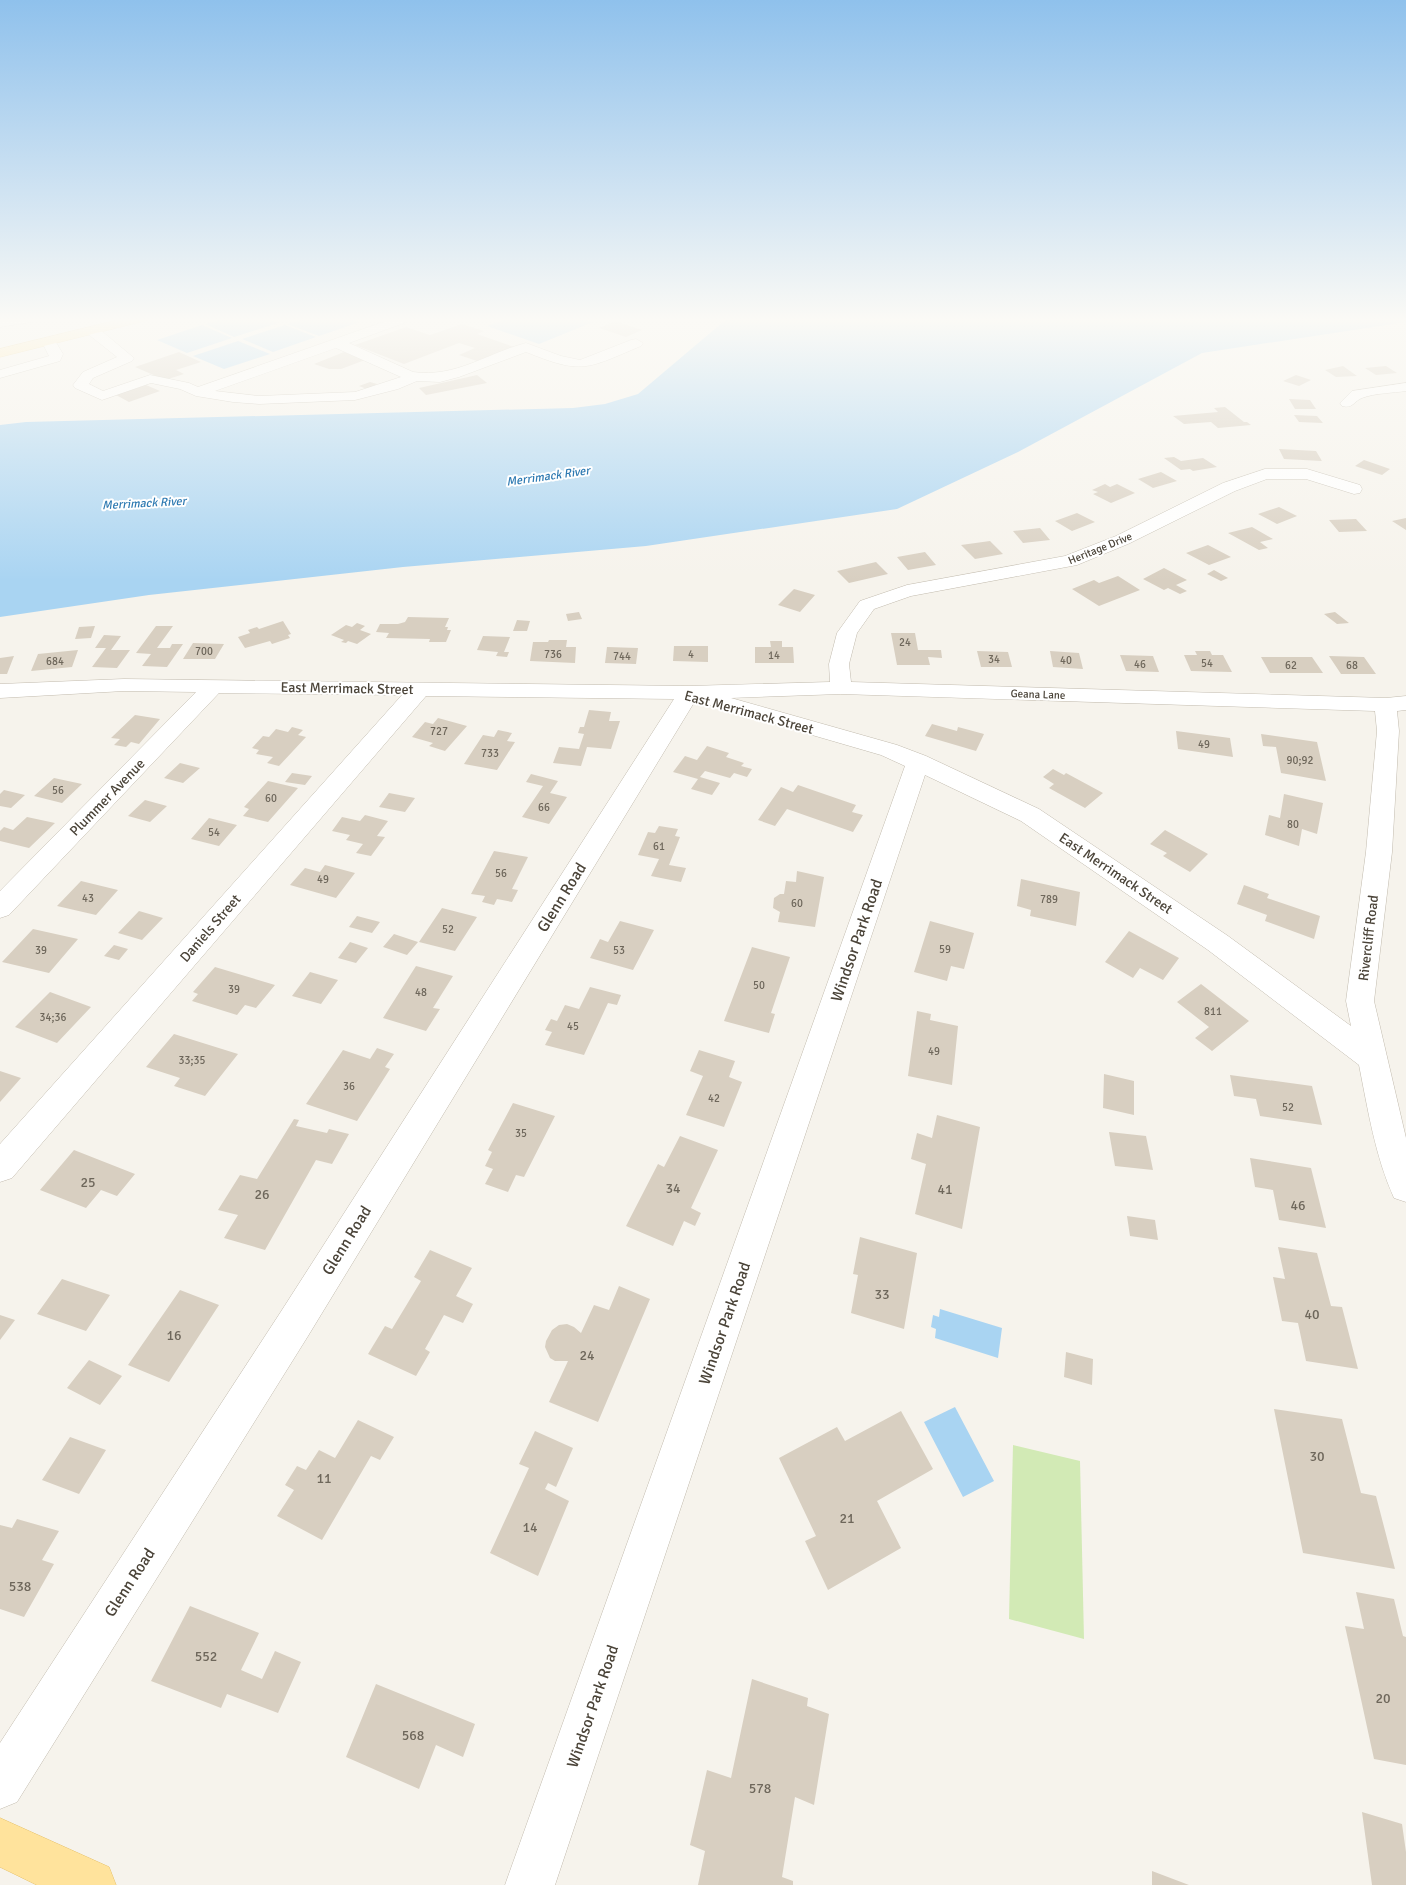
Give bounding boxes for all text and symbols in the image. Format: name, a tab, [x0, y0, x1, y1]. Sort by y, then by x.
water label: Merrimack River	[505, 463, 592, 490]
water label: Merrimack River	[102, 494, 188, 513]
street label: Heritage Drive	[1066, 530, 1134, 567]
house number: 24	[899, 636, 911, 649]
house number: 700	[195, 645, 213, 658]
house number: 736	[544, 648, 562, 661]
house number: 4	[688, 648, 694, 661]
house number: 14	[768, 649, 780, 662]
house number: 744	[613, 650, 631, 663]
house number: 34	[988, 653, 1000, 666]
house number: 40	[1060, 654, 1072, 667]
house number: 684	[46, 655, 64, 668]
house number: 54	[1201, 657, 1213, 670]
house number: 46	[1134, 658, 1146, 671]
house number: 62	[1285, 659, 1297, 672]
house number: 68	[1346, 659, 1358, 672]
street label: East Merrimack Street	[280, 679, 414, 698]
street label: East Merrimack Street	[682, 687, 815, 738]
street label: Geana Lane	[1010, 687, 1066, 702]
house number: 727	[430, 725, 448, 738]
house number: 49	[1198, 738, 1210, 751]
house number: 733	[481, 747, 499, 760]
house number: 90;92	[1287, 754, 1313, 767]
street label: Plummer Avenue	[66, 755, 149, 840]
house number: 56	[52, 784, 64, 797]
house number: 60	[265, 792, 277, 805]
house number: 66	[538, 801, 550, 814]
house number: 80	[1287, 818, 1299, 831]
house number: 54	[208, 826, 220, 839]
street label: East Merrimack Street	[1056, 829, 1176, 918]
house number: 61	[653, 840, 665, 853]
street label: Glenn Road	[533, 859, 591, 936]
house number: 56	[495, 867, 507, 880]
house number: 49	[317, 873, 329, 886]
street label: Windsor Park Road	[827, 876, 887, 1004]
street label: Daniels Street	[176, 891, 244, 966]
house number: 43	[82, 892, 94, 905]
house number: 789	[1040, 893, 1058, 906]
street label: Rivercliff Road	[1355, 894, 1382, 982]
house number: 60	[791, 897, 803, 910]
house number: 52	[442, 923, 454, 936]
house number: 59	[939, 943, 951, 956]
house number: 39	[35, 944, 47, 957]
house number: 53	[613, 944, 625, 957]
house number: 50	[753, 979, 765, 992]
house number: 39	[228, 983, 240, 996]
house number: 48	[415, 986, 427, 999]
house number: 811	[1204, 1005, 1222, 1018]
house number: 34;36	[40, 1011, 66, 1024]
house number: 45	[567, 1020, 579, 1033]
house number: 49	[928, 1045, 940, 1058]
house number: 33;35	[179, 1054, 205, 1067]
house number: 36	[343, 1080, 355, 1093]
house number: 42	[708, 1092, 720, 1105]
house number: 52	[1282, 1101, 1294, 1114]
house number: 35	[515, 1127, 527, 1140]
house number: 25	[80, 1174, 96, 1191]
house number: 34	[665, 1180, 681, 1197]
house number: 41	[937, 1181, 953, 1198]
house number: 26	[254, 1186, 270, 1203]
house number: 46	[1290, 1197, 1306, 1214]
street label: Glenn Road	[318, 1202, 376, 1279]
street label: Windsor Park Road	[695, 1259, 755, 1387]
house number: 33	[874, 1286, 890, 1303]
house number: 40	[1304, 1306, 1320, 1323]
house number: 16	[166, 1327, 182, 1344]
house number: 24	[579, 1347, 595, 1364]
house number: 30	[1309, 1448, 1325, 1465]
house number: 11	[316, 1470, 332, 1487]
house number: 21	[839, 1510, 855, 1527]
house number: 14	[522, 1519, 538, 1536]
street label: Glenn Road	[100, 1544, 159, 1621]
house number: 538	[9, 1578, 31, 1595]
street label: Windsor Park Road	[563, 1642, 623, 1770]
house number: 552	[195, 1648, 217, 1665]
house number: 20	[1375, 1690, 1391, 1707]
house number: 568	[402, 1727, 424, 1744]
house number: 578	[749, 1780, 771, 1797]

